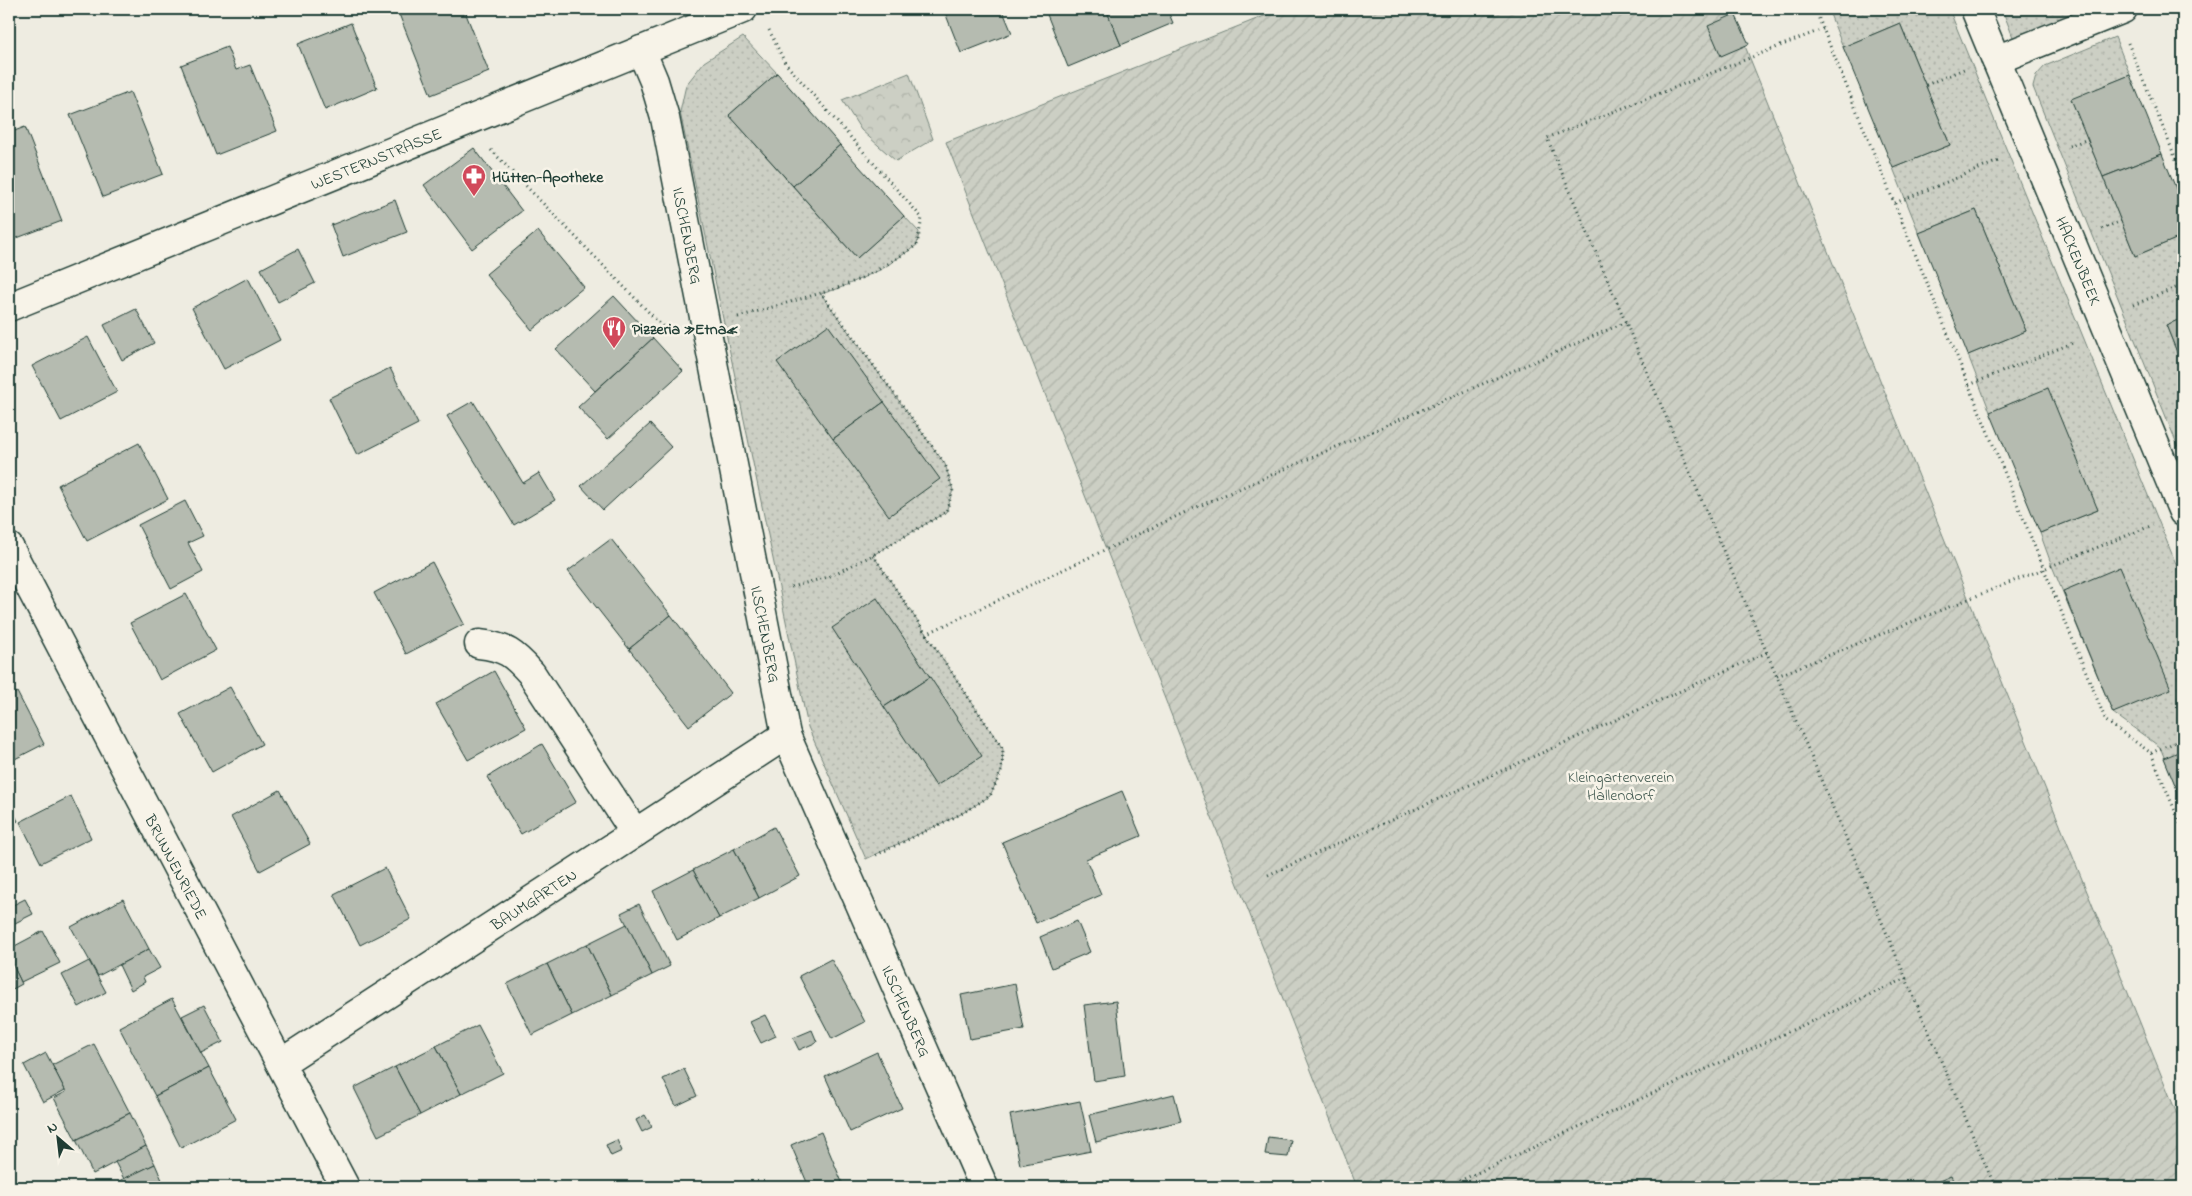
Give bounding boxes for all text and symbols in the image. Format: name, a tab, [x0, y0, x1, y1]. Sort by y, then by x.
street label: WESTERNSTRASSE	[308, 123, 446, 197]
pharmacy icon: Hütten-Apotheke	[461, 163, 487, 197]
place label: Hütten-Apotheke	[492, 166, 604, 190]
street label: ILSCHENBERG	[665, 185, 707, 286]
street label: HACKENBEEK	[2048, 213, 2106, 309]
restaurant icon: Pizzeria »Etna«	[601, 315, 627, 349]
place label: Pizzeria »Etna«	[632, 318, 739, 342]
street label: ILSCHENBERG	[743, 584, 785, 685]
park label: Kleingartenverein Hallendorf	[1568, 766, 1674, 808]
street label: BRUNNENRIEDE	[137, 810, 213, 924]
street label: BAUMGARTEN	[486, 864, 583, 938]
street label: ILSCHENBERG	[874, 962, 936, 1061]
north arrow	[32, 1114, 82, 1164]
text: N	[43, 1116, 62, 1139]

